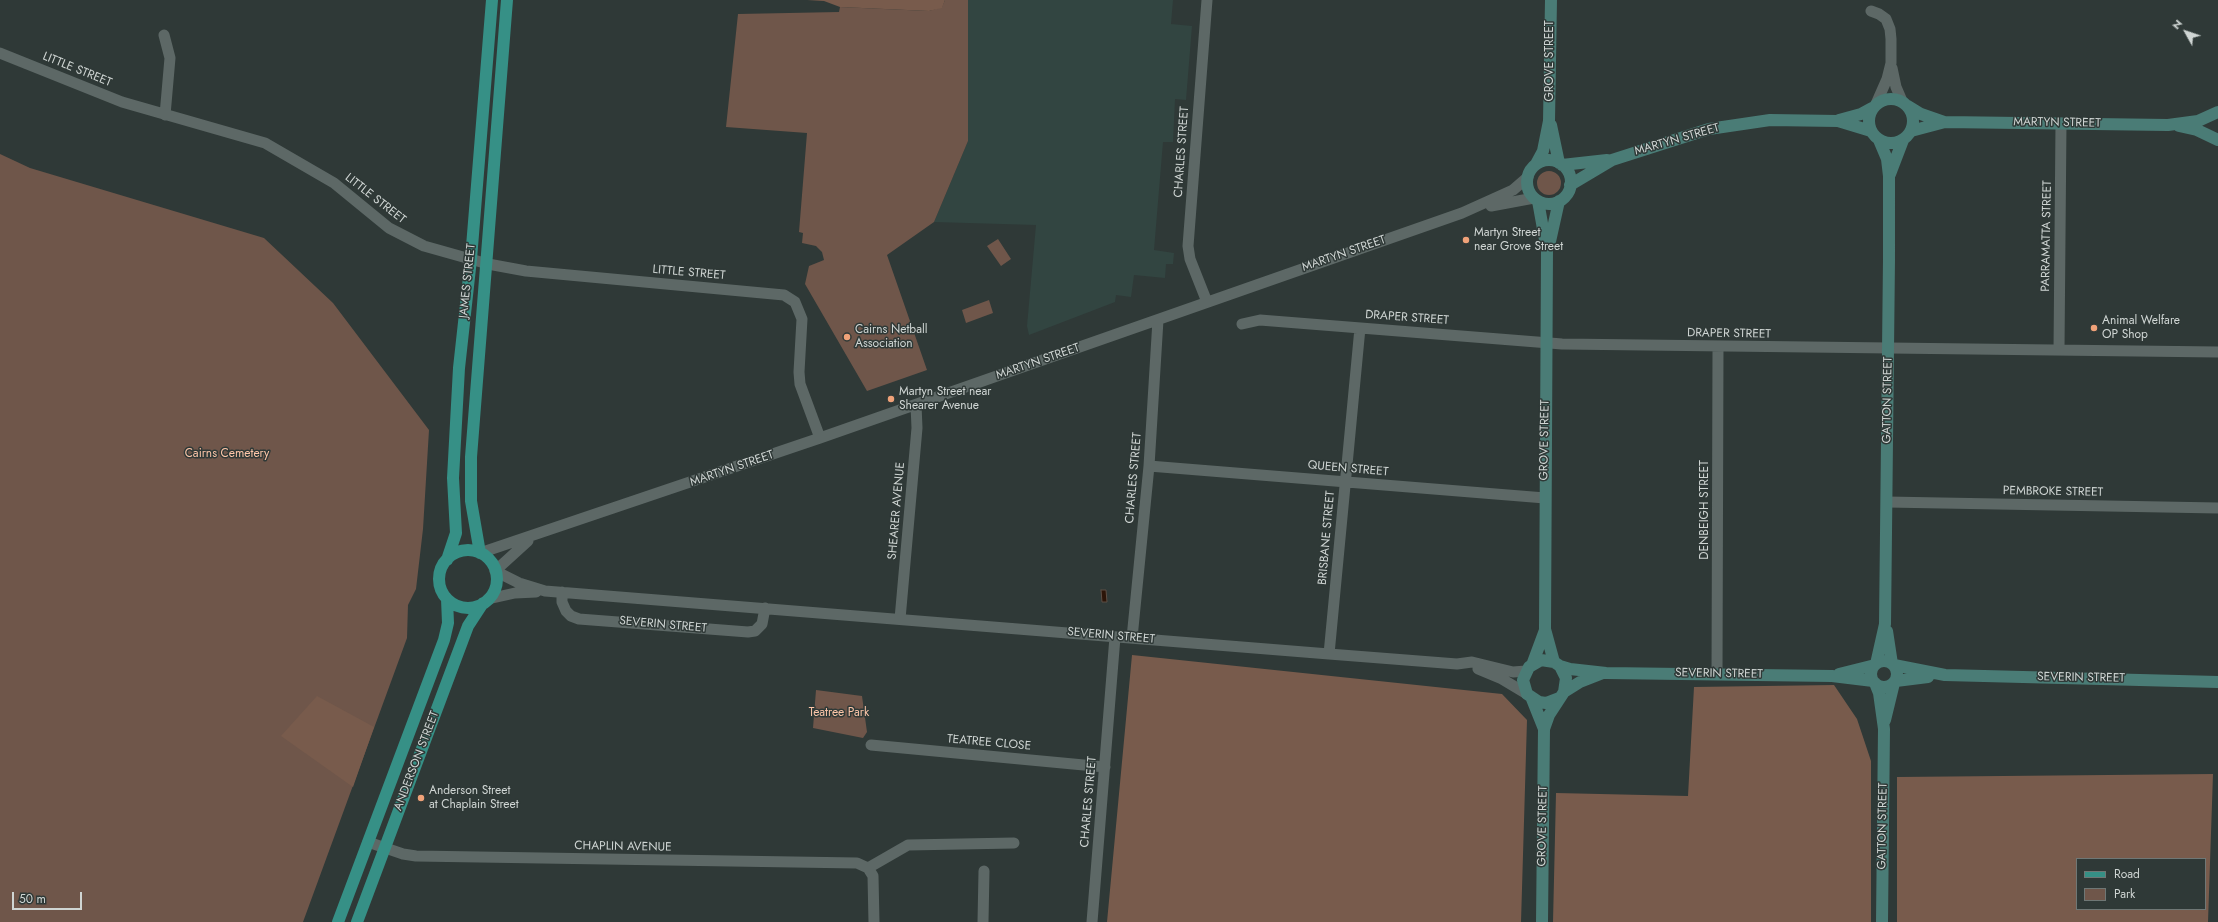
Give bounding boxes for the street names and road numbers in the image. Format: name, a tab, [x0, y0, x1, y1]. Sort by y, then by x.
street label: GROVE STREET	[1543, 21, 1557, 101]
street label: LITTLE STREET	[40, 50, 114, 90]
street label: CHARLES STREET	[1172, 106, 1192, 198]
street label: MARTYN STREET	[2013, 115, 2101, 131]
street label: MARTYN STREET	[1633, 121, 1721, 159]
street label: LITTLE STREET	[342, 171, 408, 227]
street label: PARRAMATTA STREET	[2039, 180, 2055, 292]
street label: MARTYN STREET	[1300, 233, 1388, 275]
street label: JAMES STREET	[457, 243, 479, 319]
street label: LITTLE STREET	[652, 263, 726, 283]
street label: DRAPER STREET	[1365, 308, 1449, 328]
street label: DRAPER STREET	[1687, 326, 1771, 342]
street label: MARTYN STREET	[994, 341, 1082, 383]
street label: GATTON STREET	[1880, 356, 1896, 444]
street label: GROVE STREET	[1537, 399, 1553, 481]
street label: CHARLES STREET	[1123, 432, 1145, 524]
street label: MARTYN STREET	[688, 448, 776, 490]
street label: QUEEN STREET	[1307, 458, 1389, 480]
street label: DENBEIGH STREET	[1698, 460, 1712, 560]
street label: SHEARER AVENUE	[886, 462, 908, 560]
street label: PEMBROKE STREET	[2003, 484, 2103, 500]
street label: BRISBANE STREET	[1316, 490, 1338, 586]
street label: SEVERIN STREET	[619, 614, 707, 636]
street label: SEVERIN STREET	[1067, 625, 1155, 647]
street label: SEVERIN STREET	[1675, 666, 1763, 682]
street label: SEVERIN STREET	[2037, 670, 2125, 686]
street label: ANDERSON STREET	[391, 709, 443, 813]
street label: TEATREE CLOSE	[946, 732, 1032, 754]
street label: CHARLES STREET	[1078, 756, 1100, 848]
street label: GATTON STREET	[1875, 782, 1891, 870]
street label: GROVE STREET	[1535, 785, 1551, 867]
street label: CHAPLIN AVENUE	[574, 839, 672, 855]

